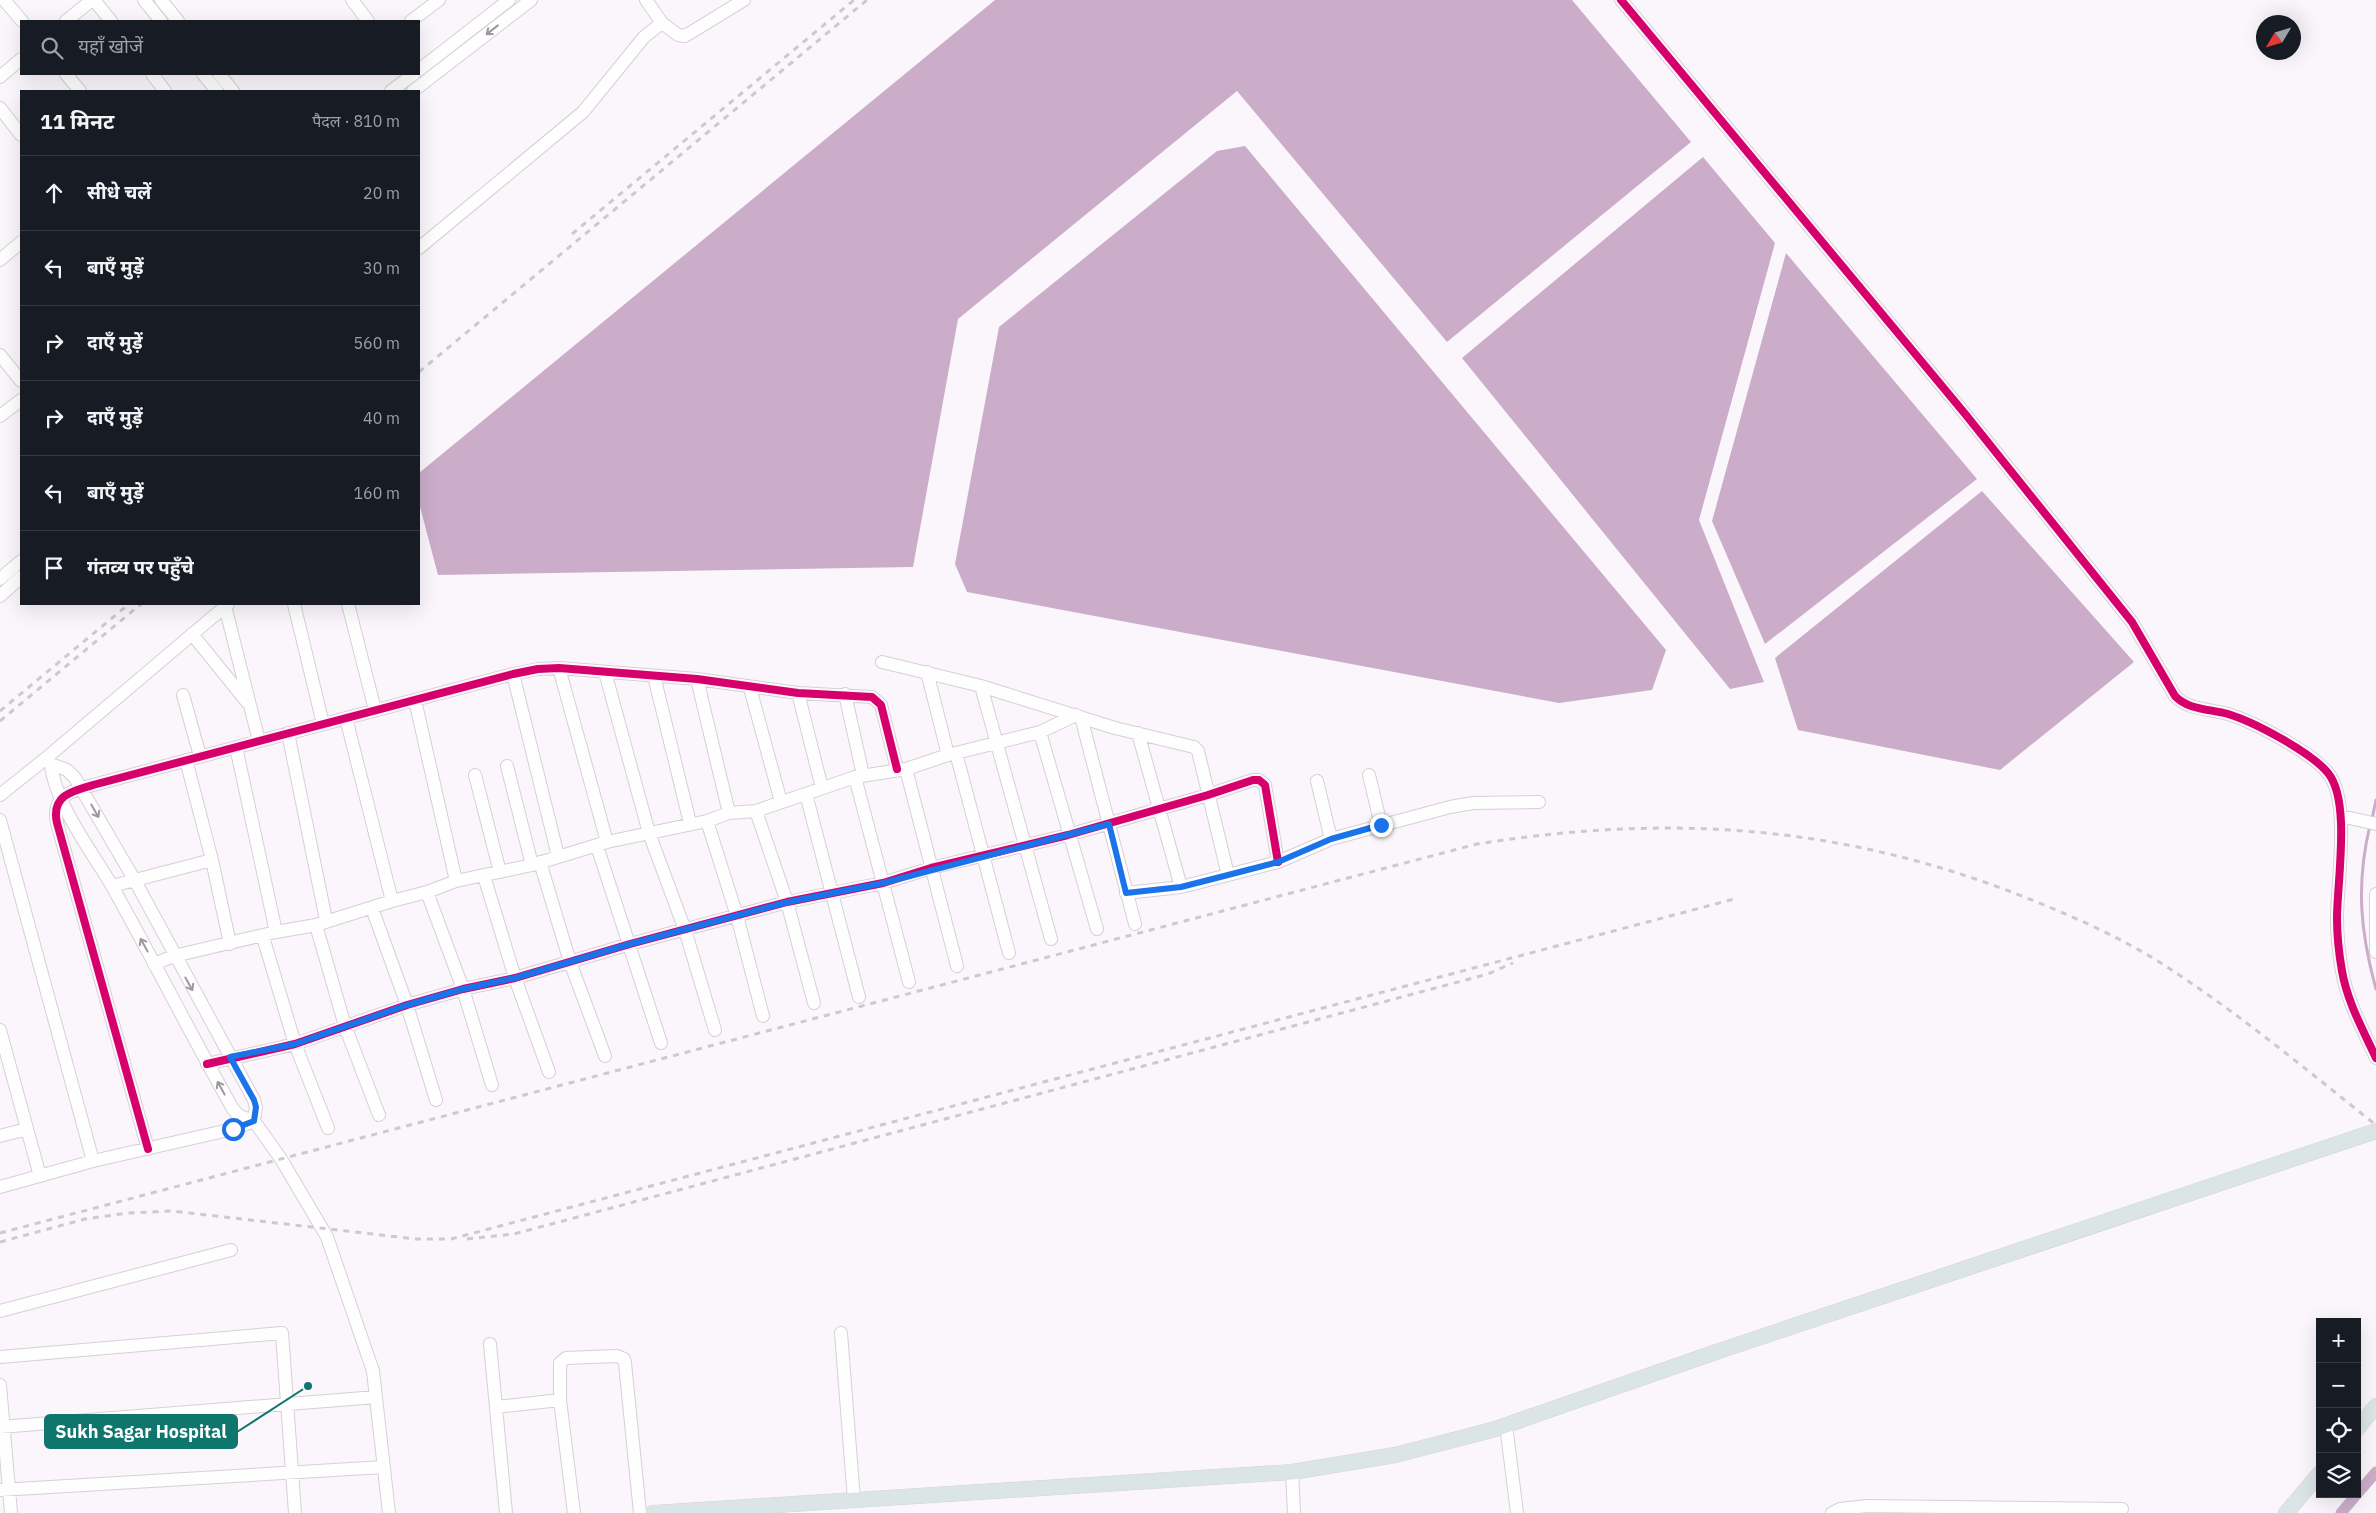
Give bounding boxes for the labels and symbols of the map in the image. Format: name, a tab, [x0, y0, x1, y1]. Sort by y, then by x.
north arrow	[2256, 15, 2301, 60]
one-way arrow	[486, 24, 499, 35]
one-way arrow	[90, 803, 100, 818]
route end	[1370, 814, 1393, 837]
one-way arrow	[139, 938, 148, 953]
one-way arrow	[185, 977, 195, 991]
one-way arrow	[216, 1081, 226, 1096]
route start	[222, 1118, 245, 1141]
callout: Sukh Sagar Hospital	[45, 1415, 237, 1448]
text: Sukh Sagar Hospital	[55, 1420, 227, 1443]

